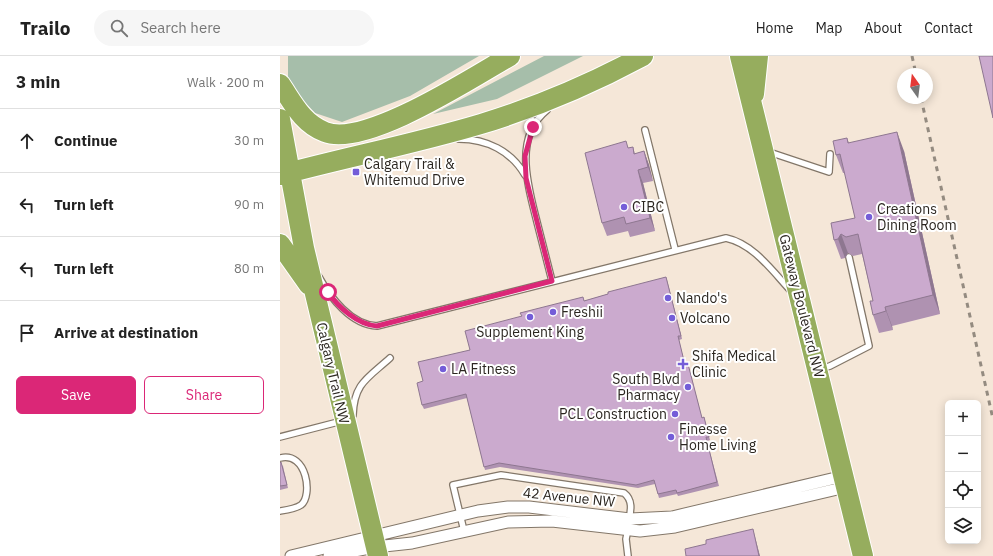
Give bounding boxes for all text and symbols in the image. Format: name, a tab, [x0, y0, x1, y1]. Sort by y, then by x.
search box	[94, 10, 374, 46]
text: Trailo	[20, 16, 70, 40]
icon: search	[108, 17, 130, 39]
text: Search here	[140, 18, 221, 37]
text: Home	[756, 19, 793, 37]
text: Map	[815, 19, 842, 37]
text: About	[864, 19, 902, 37]
text: Contact	[924, 19, 973, 37]
north arrow	[897, 68, 933, 104]
text: 3 min	[16, 71, 60, 93]
text: Walk · 200 m	[187, 74, 264, 91]
route end	[524, 118, 542, 136]
icon: ahead	[16, 130, 38, 152]
text: Continue	[54, 131, 118, 150]
text: 30 m	[234, 132, 264, 149]
place label: Calgary Trail & Whitemud Drive	[364, 155, 465, 189]
marker: Calgary Trail & Whitemud Drive	[351, 167, 361, 177]
icon: left	[16, 194, 38, 216]
text: Turn left	[54, 195, 114, 214]
text: 90 m	[234, 196, 264, 213]
place label: CIBC	[632, 198, 664, 216]
place label: Creations Dining Room	[877, 200, 957, 234]
marker: CIBC	[619, 202, 629, 212]
marker: Creations Dining Room	[864, 212, 874, 222]
street label: Gateway Boulevard NW	[775, 232, 829, 380]
icon: left	[16, 258, 38, 280]
text: Turn left	[54, 259, 114, 278]
text: 80 m	[234, 260, 264, 277]
route start	[319, 283, 337, 301]
place label: Nando's	[676, 289, 727, 307]
marker: Nando's	[663, 293, 673, 303]
place label: Freshii	[561, 303, 603, 321]
marker: Freshii	[548, 307, 558, 317]
place label: Volcano	[680, 309, 730, 327]
marker: Supplement King	[525, 312, 535, 322]
marker: Volcano	[667, 313, 677, 323]
street label: Calgary Trail NW	[313, 321, 354, 426]
icon: arrive	[16, 322, 38, 344]
text: Arrive at destination	[54, 323, 198, 342]
place label: Supplement King	[476, 323, 584, 341]
place label: Shifa Medical Clinic	[692, 347, 776, 381]
marker: Shifa Medical Clinic	[677, 358, 689, 370]
place label: LA Fitness	[451, 360, 516, 378]
marker: LA Fitness	[438, 364, 448, 374]
place label: South Blvd Pharmacy	[612, 370, 680, 404]
button: Save	[16, 376, 136, 414]
button: Share	[144, 376, 264, 414]
marker: South Blvd Pharmacy	[683, 382, 693, 392]
map controls	[945, 400, 981, 544]
button: +	[945, 400, 981, 436]
place label: PCL Construction	[559, 405, 667, 423]
marker: PCL Construction	[670, 409, 680, 419]
place label: Finesse Home Living	[679, 420, 757, 454]
marker: Finesse Home Living	[666, 432, 676, 442]
button: −	[945, 436, 981, 472]
button: locate	[945, 472, 981, 508]
street label: 42 Avenue NW	[522, 483, 616, 511]
button: layers	[945, 508, 981, 544]

